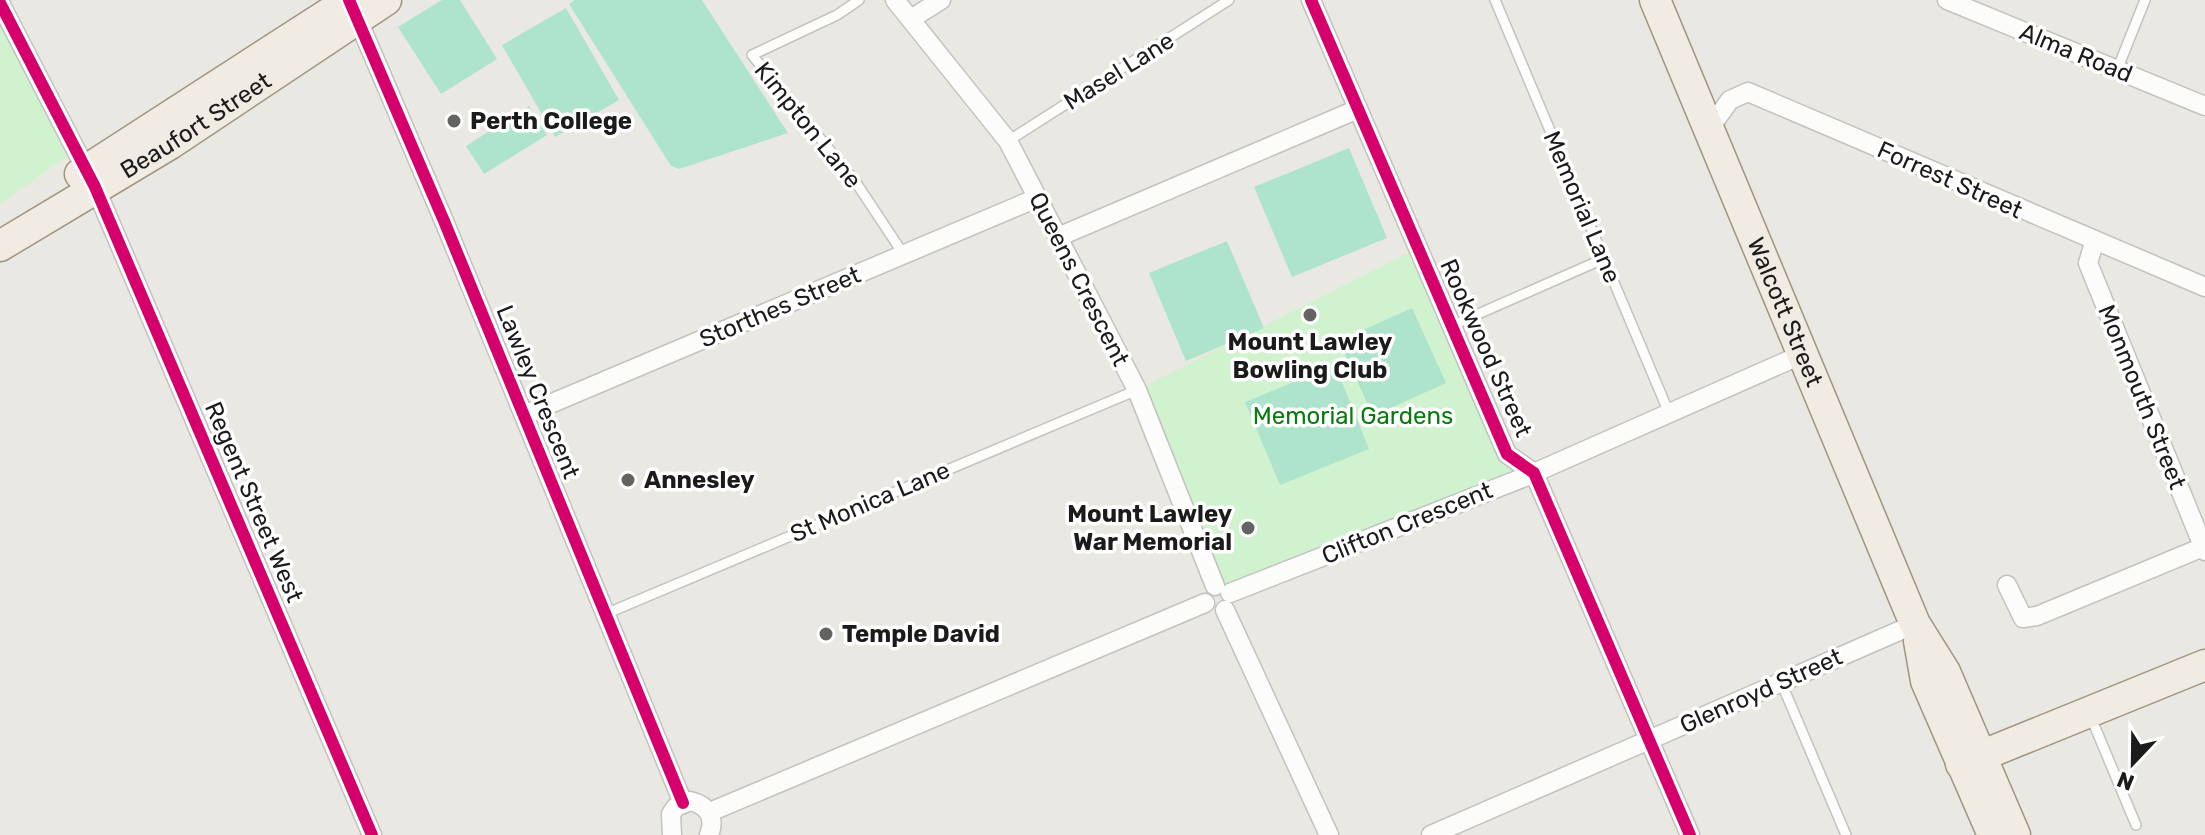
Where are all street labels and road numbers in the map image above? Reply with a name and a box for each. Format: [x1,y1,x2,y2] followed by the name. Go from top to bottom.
[2015,18,2137,88] street label: Alma Road
[1059,26,1179,116] street label: Masel Lane
[749,56,867,194] street label: Kimpton Lane
[115,67,277,184] street label: Beaufort Street
[1537,127,1627,287] street label: Memorial Lane
[1873,136,2027,224] street label: Forrest Street
[1023,187,1135,371] street label: Queens Crescent
[1742,233,1828,391] street label: Walcott Street
[1434,255,1538,441] street label: Rookwood Street
[695,260,865,354] street label: Storthes Street
[491,301,585,483] street label: Lawley Crescent
[2092,301,2192,493] street label: Monmouth Street
[199,398,309,606] street label: Regent Street West
[786,456,954,548] street label: St Monica Lane
[1318,476,1496,570] street label: Clifton Crescent
[1675,643,1847,739] street label: Glenroyd Street

